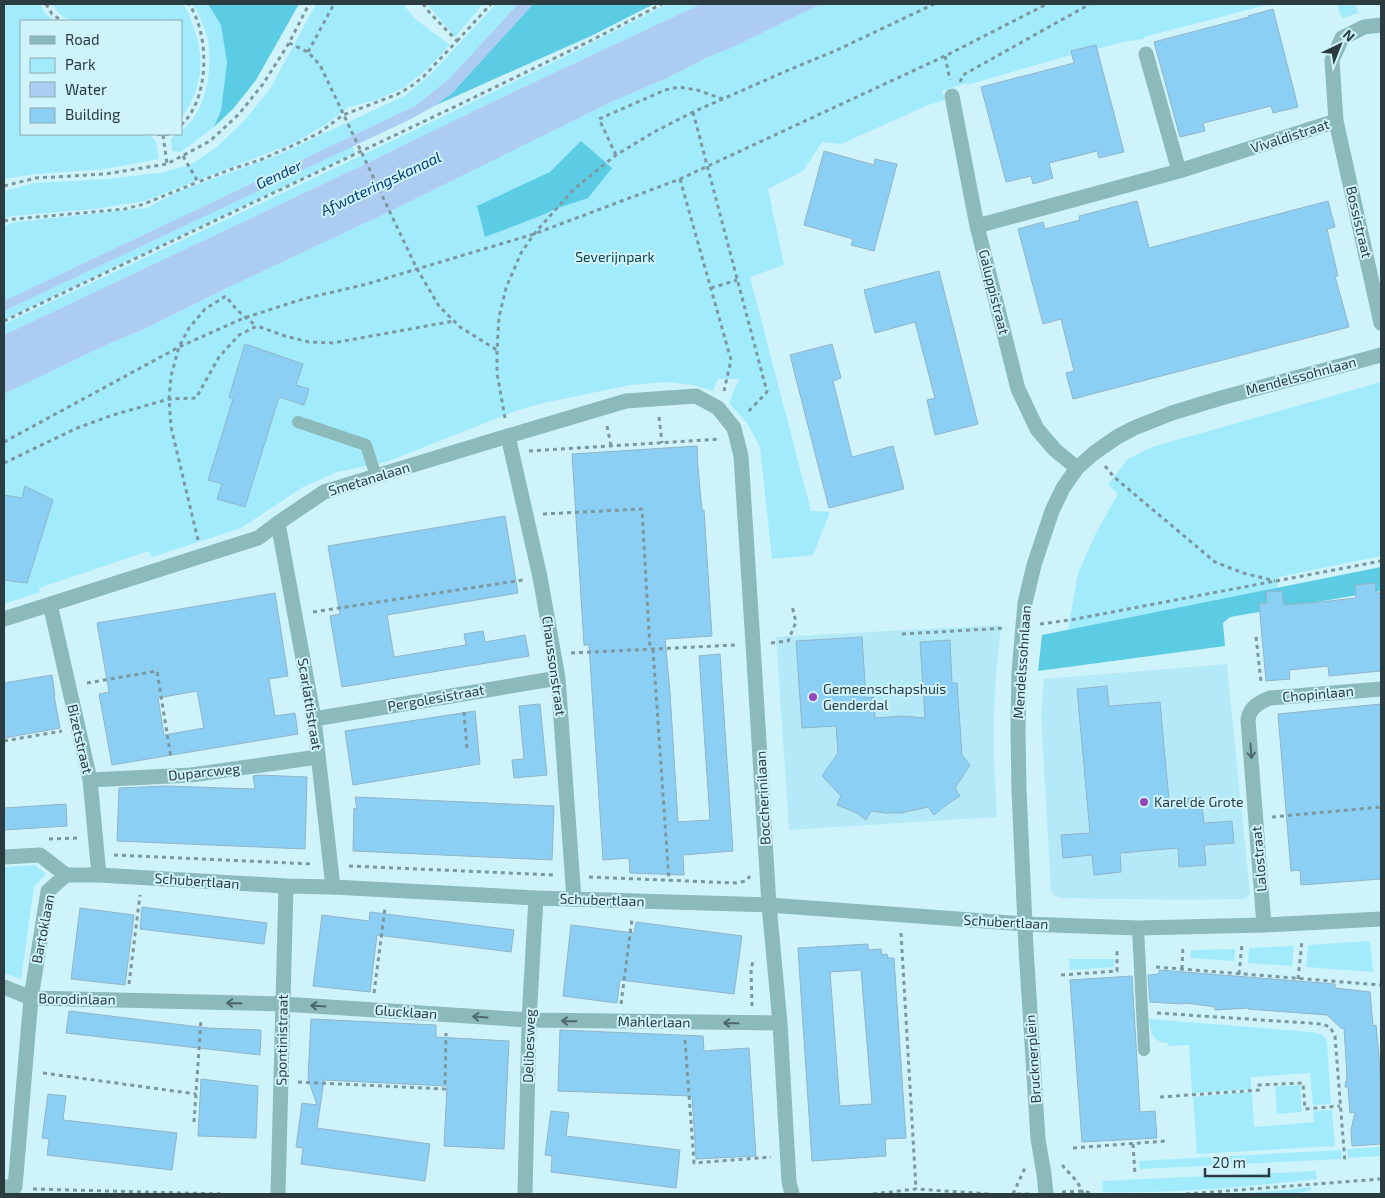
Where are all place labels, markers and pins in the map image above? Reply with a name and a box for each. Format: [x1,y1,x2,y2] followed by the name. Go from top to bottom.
[823,680,946,713] place label: Gemeenschapshuis Genderdal
[807,691,819,703] marker: Gemeenschapshuis Genderdal
[1154,793,1244,810] place label: Karel de Grote
[1138,796,1150,808] marker: Karel de Grote

